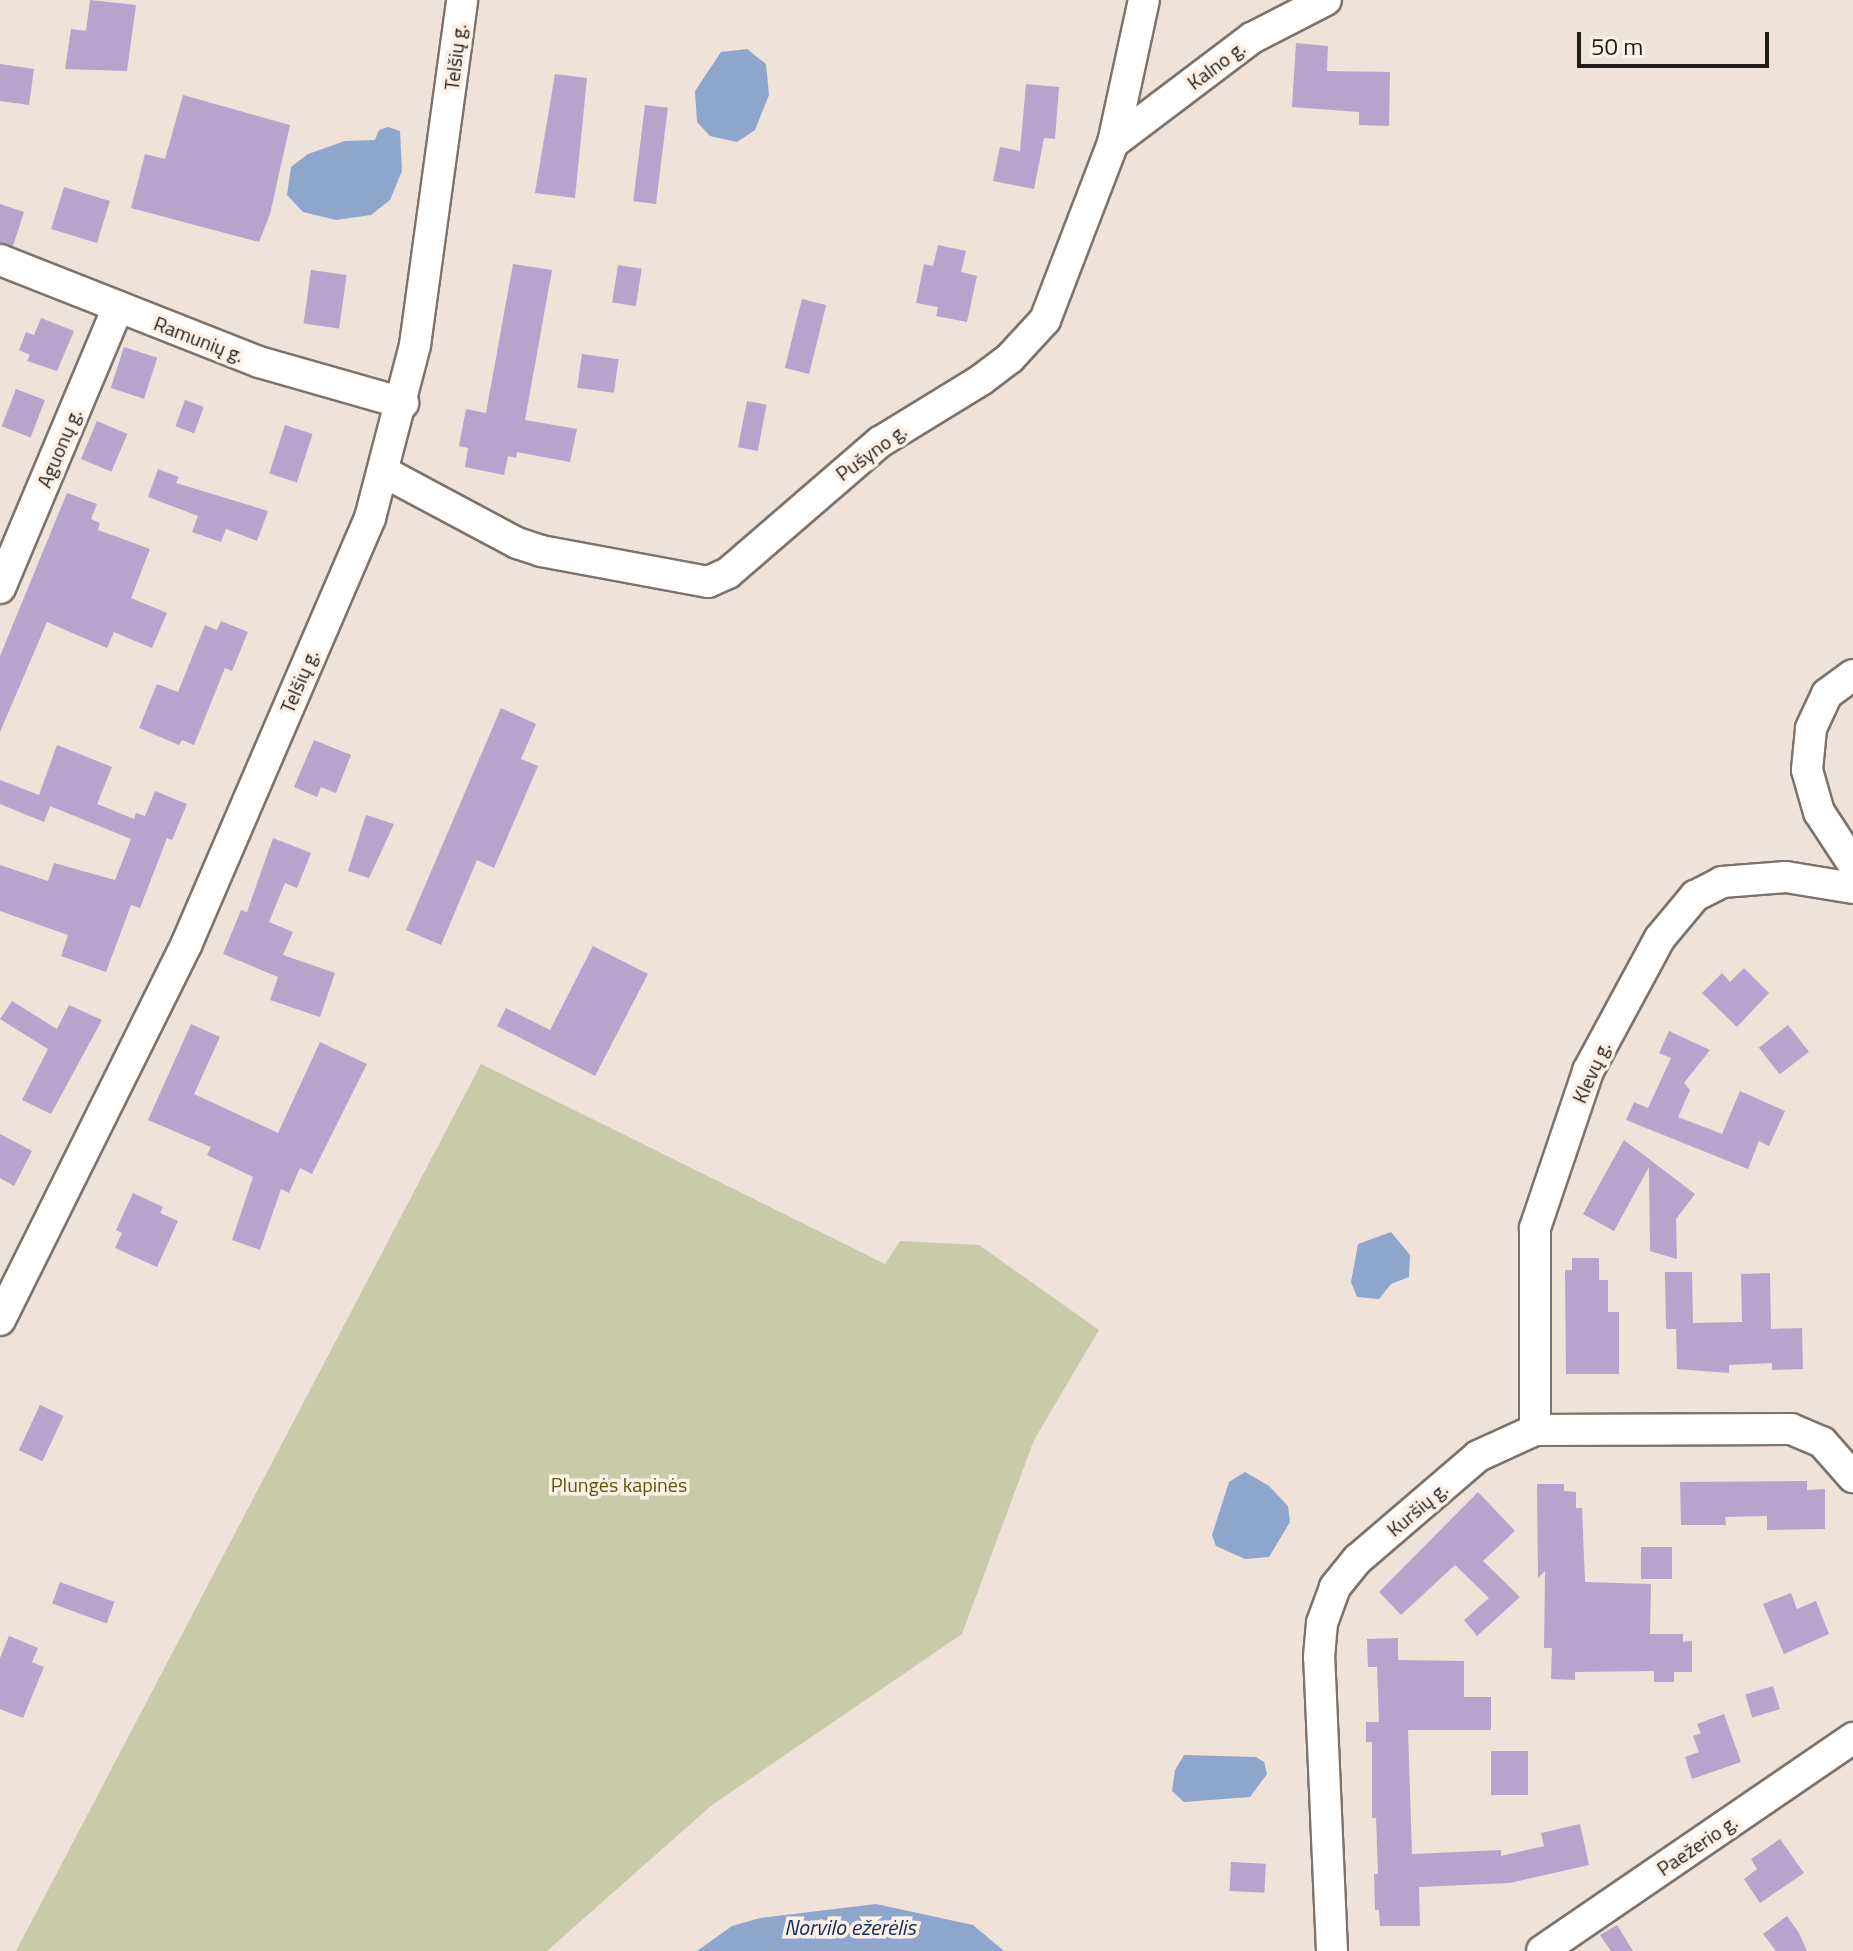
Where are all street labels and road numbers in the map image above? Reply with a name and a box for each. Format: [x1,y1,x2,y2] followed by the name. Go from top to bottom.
[439,22,471,92] street label: Telšių g.
[1182,35,1250,95] street label: Kalno g.
[151,311,247,367] street label: Ramunių g.
[32,405,86,491] street label: Aguonų g.
[831,418,911,486] street label: Pušyno g.
[275,646,323,716] street label: Telšių g.
[1567,1037,1615,1107] street label: Klevų g.
[1382,1477,1452,1541] street label: Kuršių g.
[1652,1809,1742,1881] street label: Paežerio g.

